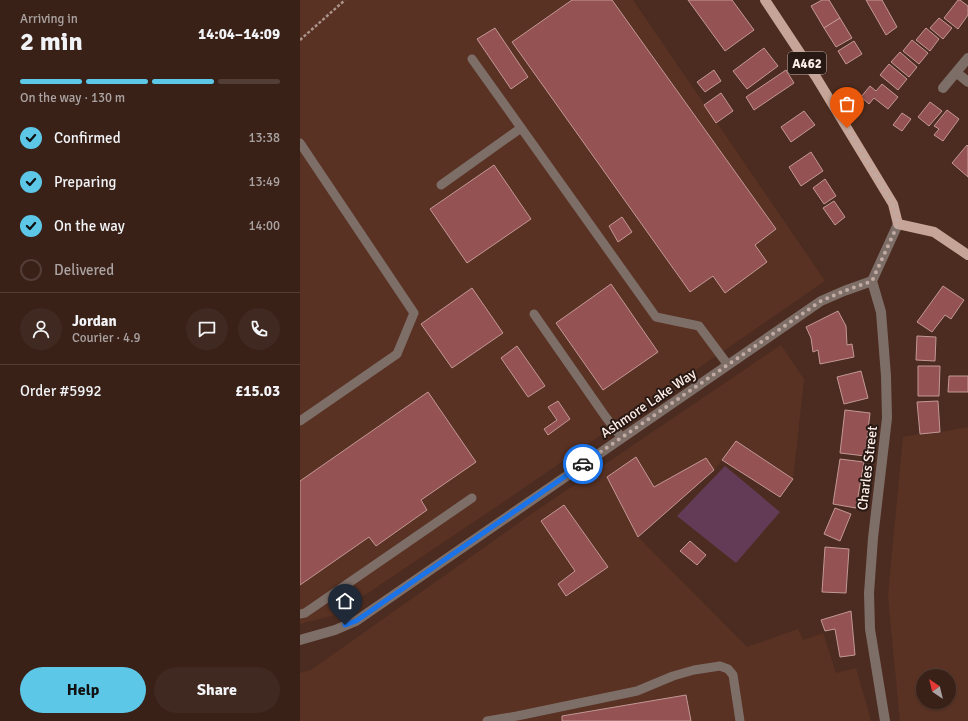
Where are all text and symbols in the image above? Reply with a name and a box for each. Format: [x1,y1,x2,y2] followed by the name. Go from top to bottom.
[20,11,78,27] text: Arriving in
[198,25,280,43] text: 14:04–14:09
[20,26,83,58] text: 2 min
[788,52,826,74] road number: A462
[830,87,864,128] pin
[20,90,125,106] text: On the way · 130 m
[836,93,858,115] icon: bag
[20,127,42,149] icon: check
[54,129,121,147] text: Confirmed
[248,130,280,146] text: 13:38
[20,171,42,193] icon: check
[54,173,117,191] text: Preparing
[248,174,280,190] text: 13:49
[20,215,42,237] icon: check
[54,217,125,235] text: On the way
[248,218,280,234] text: 14:00
[54,261,114,279] text: Delivered
[20,308,62,350] button: person
[186,308,228,350] button: chat
[238,308,280,350] button: phone
[72,312,117,330] text: Jordan
[72,330,141,346] text: Courier · 4.9
[597,365,700,442] street label: Ashmore Lake Way
[20,382,102,400] text: Order #5992
[235,382,280,400] text: £15.03
[854,425,881,511] street label: Charles Street
[563,444,603,484] courier
[572,453,594,475] icon: car
[328,584,362,625] pin
[334,590,356,612] icon: home
[20,667,146,713] button: Help
[154,667,280,713] button: Share
[916,669,956,709] north arrow
[916,669,956,709] map controls

